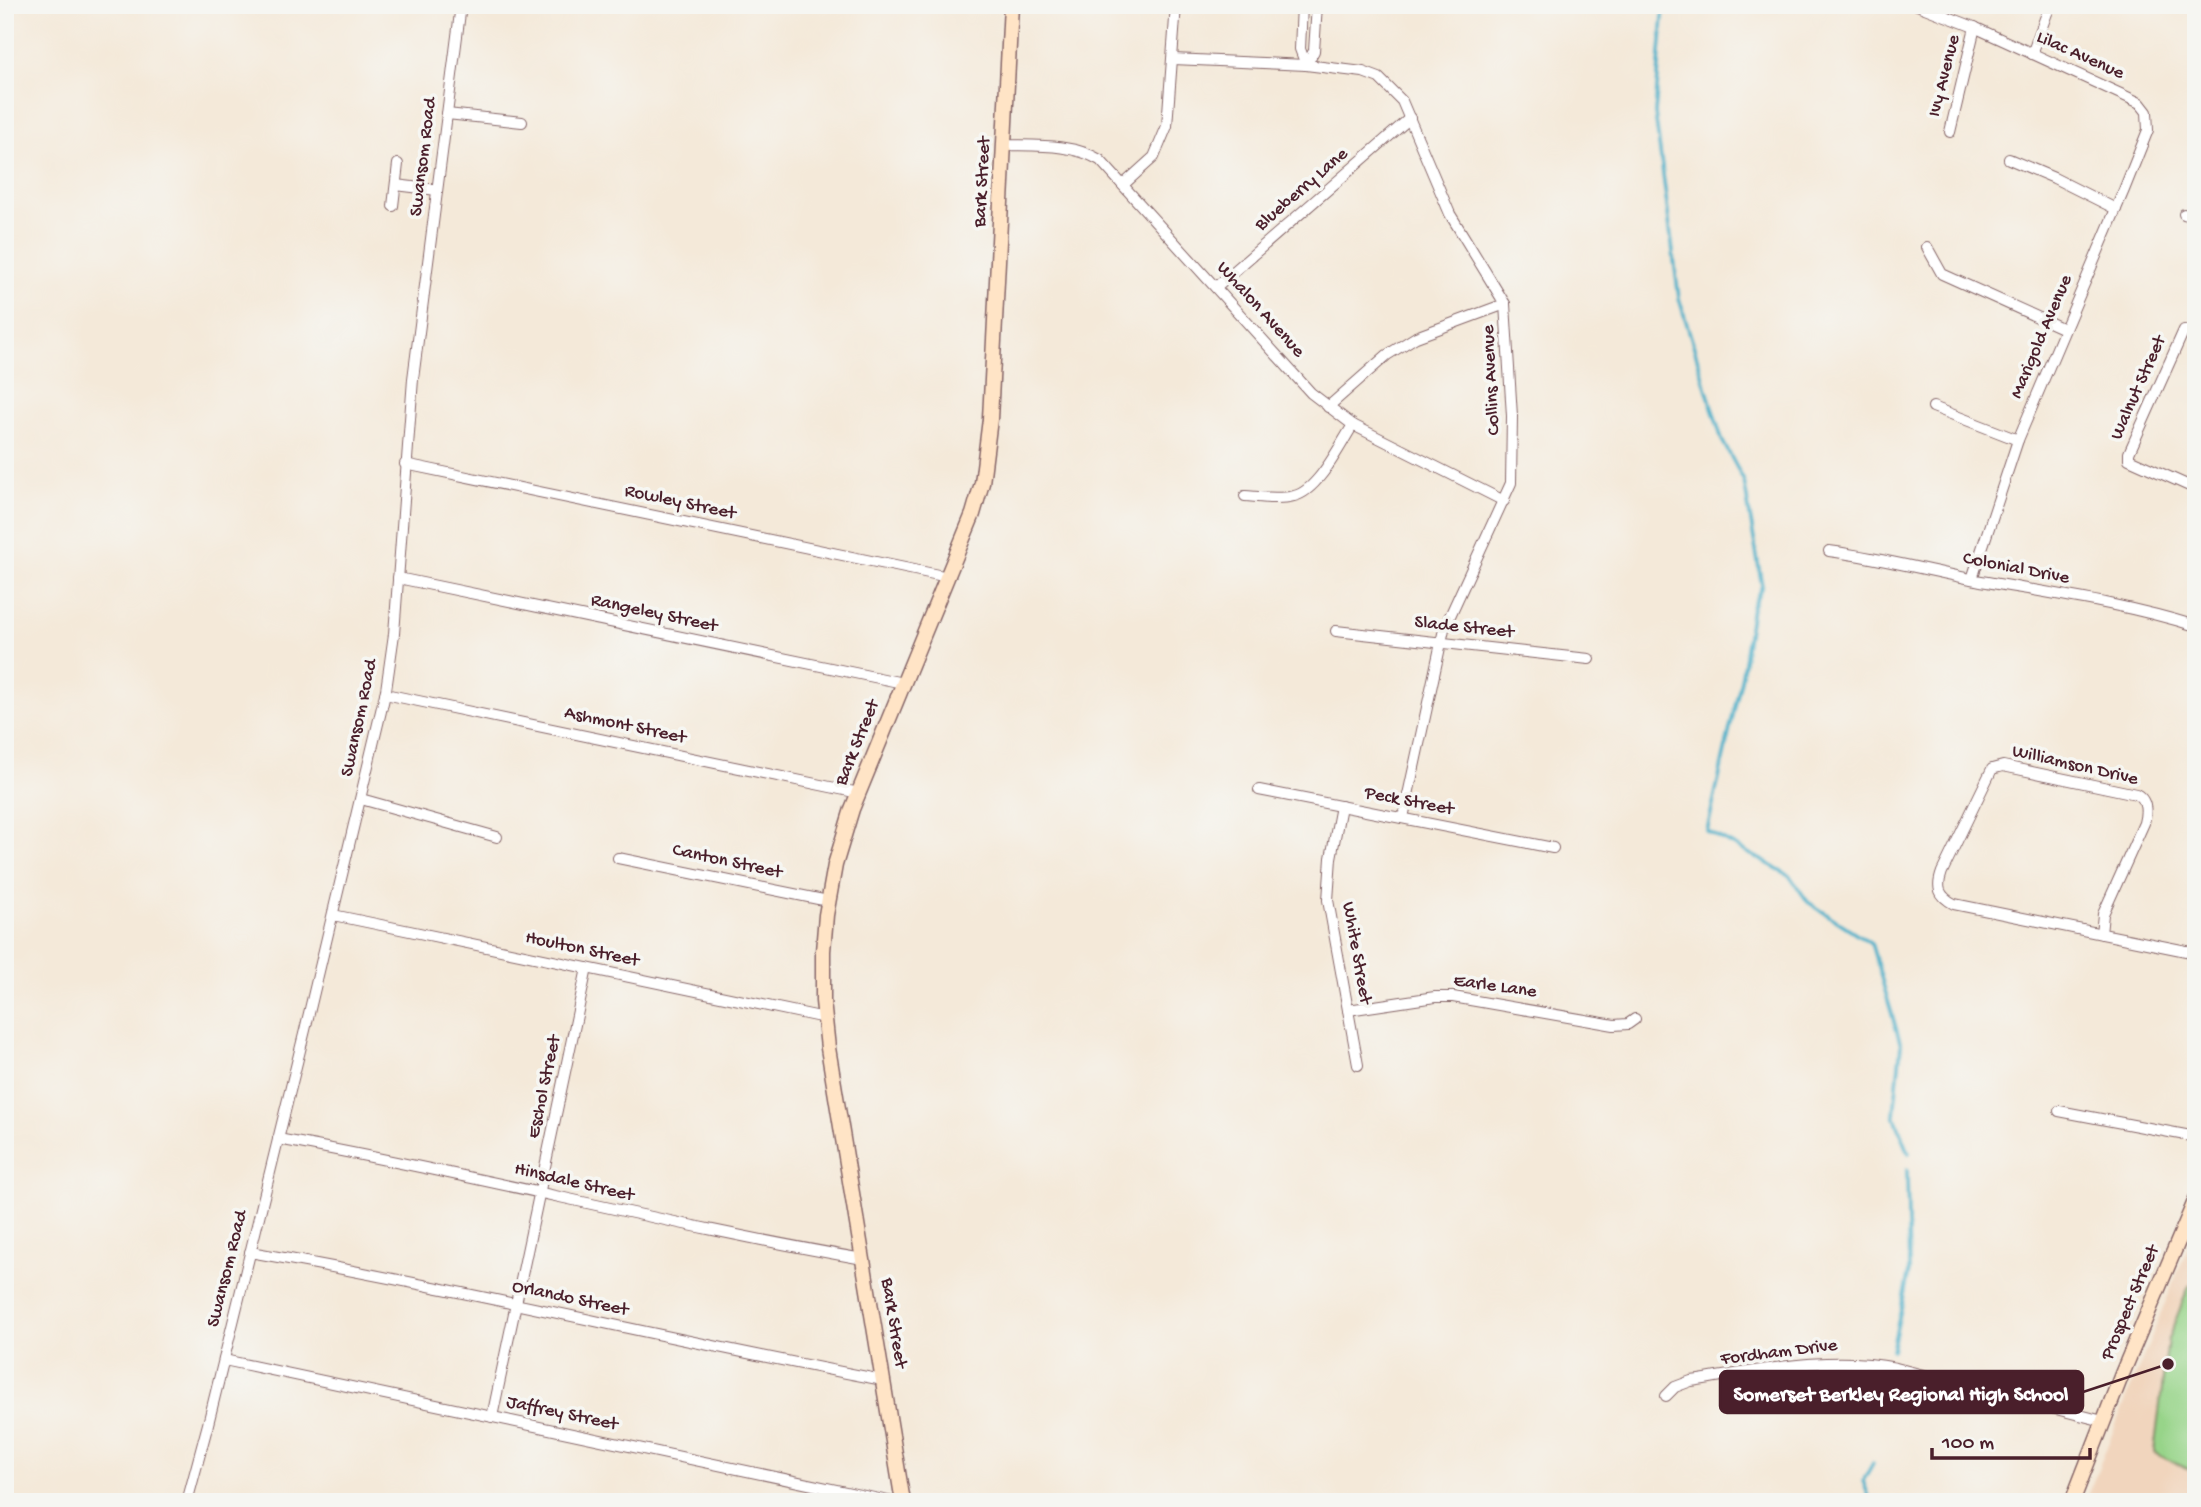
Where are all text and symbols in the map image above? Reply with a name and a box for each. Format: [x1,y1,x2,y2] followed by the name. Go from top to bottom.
[2032,26,2128,86] street label: Lilac Avenue
[1924,32,1966,120] street label: Ivy Avenue
[405,94,443,218] street label: Swansom Road
[969,134,997,229] street label: Bark Street
[1250,143,1353,237] street label: Blueberry Lane
[1211,257,1309,363] street label: Whalon Avenue
[2006,271,2078,402] street label: Marigold Avenue
[1478,324,1506,436] street label: Collins Avenue
[2106,330,2173,444] street label: Walnut Street
[622,480,740,526] street label: Rowley Street
[1961,547,2071,591] street label: Colonial Drive
[589,589,722,639] street label: Rangeley Street
[1413,611,1517,645] street label: Slade Street
[336,655,384,779] street label: Swansom Road
[830,695,886,790] street label: Bark Street
[562,702,690,751] street label: Ashmont Street
[2010,740,2140,792] street label: Williamson Drive
[1361,782,1458,822] street label: Peck Street
[670,839,786,885] street label: Canton Street
[1336,900,1377,1008] street label: White Street
[523,927,643,974] street label: Houlton Street
[1452,970,1538,1004] street label: Earle Lane
[523,1031,568,1141] street label: Eschol Street
[512,1158,638,1208] street label: Hinsdale Street
[202,1206,254,1330] street label: Swansom Road
[2096,1240,2166,1365] street label: Prospect Street
[510,1275,632,1323] street label: Orlando Street
[874,1275,912,1372] street label: Bark Street
[1718,1334,1839,1372] street label: Fordham Drive
[1720,1371,2083,1413] callout: Somerset Berkley Regional High School
[1734,1384,2069,1409] text: Somerset Berkley Regional High School
[504,1391,622,1437] street label: Jaffrey Street
[1932,1416,2089,1460] scale bar
[1941,1432,1994,1457] text: 100 m

